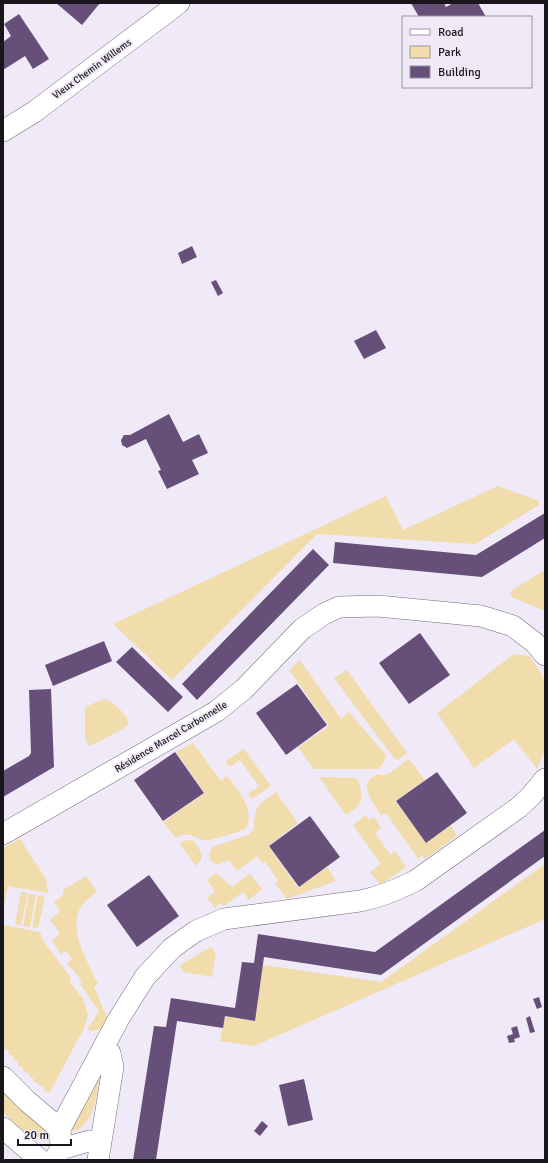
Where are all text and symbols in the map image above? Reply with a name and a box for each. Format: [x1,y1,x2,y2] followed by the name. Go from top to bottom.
[402,16,532,88] legend
[438,25,464,40] text: Road
[50,36,134,102] street label: Vieux Chemin Willems
[438,45,461,60] text: Park
[438,65,481,80] text: Building
[113,699,229,775] street label: Résidence Marcel Carbonnelle
[18,1121,71,1147] scale bar
[24,1128,49,1143] text: 20 m

